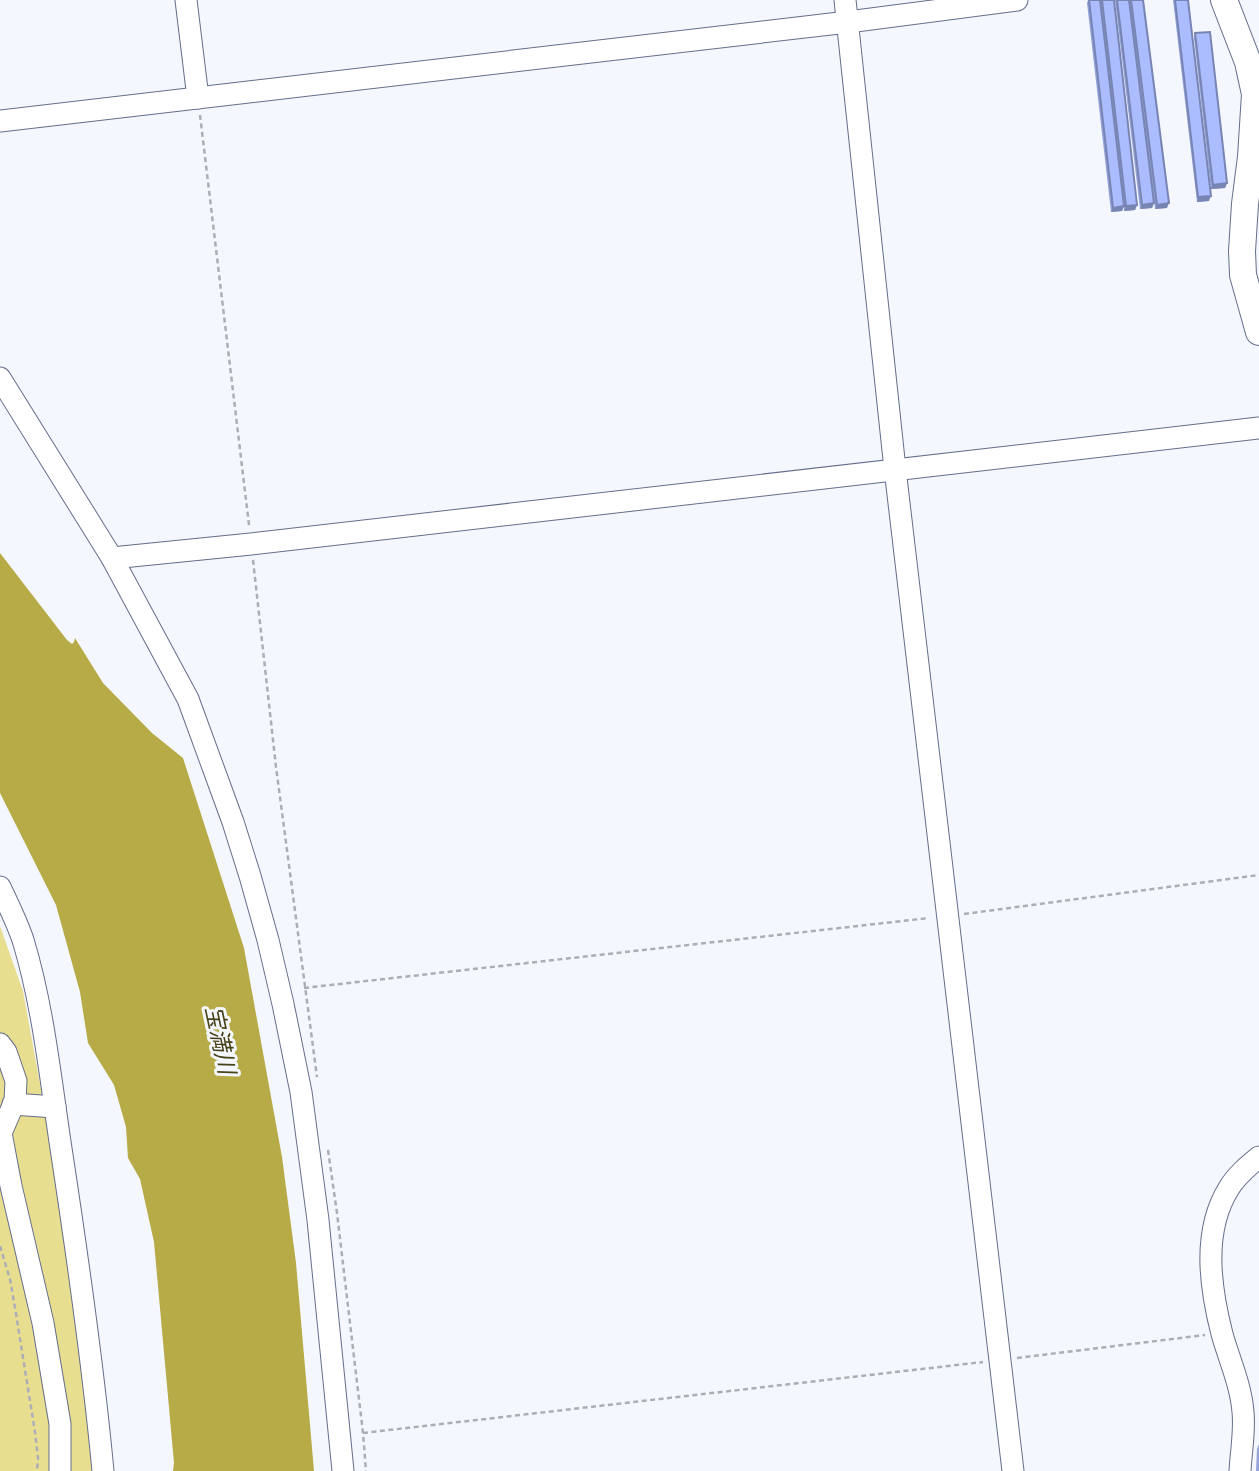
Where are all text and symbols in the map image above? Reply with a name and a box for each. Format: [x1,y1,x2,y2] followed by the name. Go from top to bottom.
[199,1003,242,1080] water label: 宝満川

